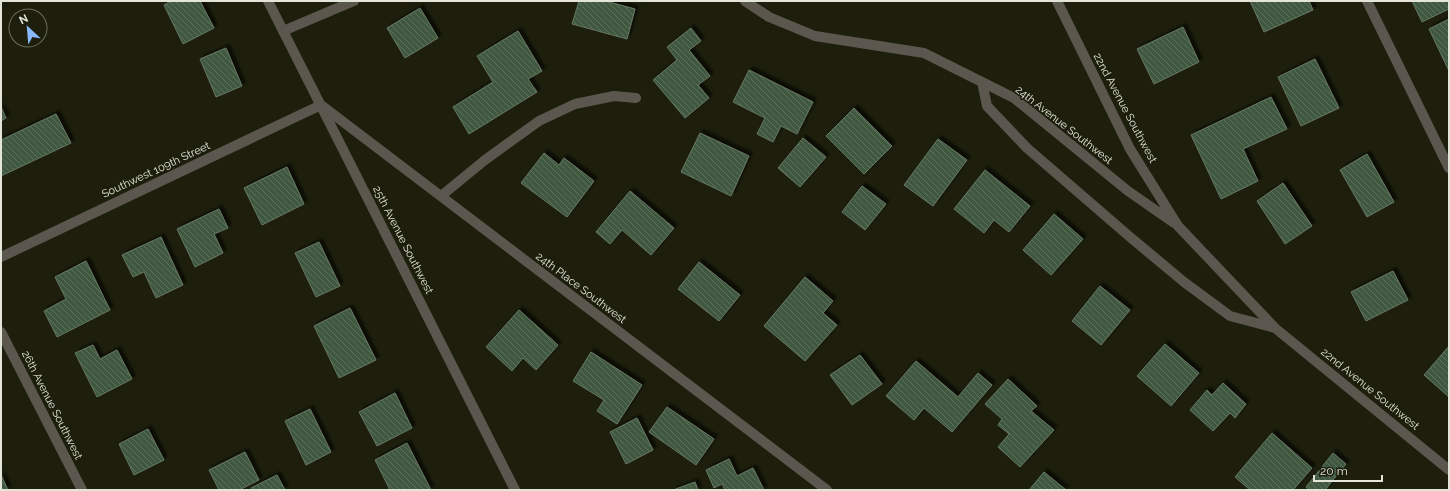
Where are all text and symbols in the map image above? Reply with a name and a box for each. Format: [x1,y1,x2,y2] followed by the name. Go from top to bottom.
[8,8,48,48] north arrow
[17,12,30,27] text: N
[1091,51,1160,165] street label: 22nd Avenue Southwest
[1013,83,1115,167] street label: 24th Avenue Southwest
[100,139,213,201] street label: Southwest 109th Street
[370,184,436,297] street label: 25th Avenue Southwest
[533,250,629,326] street label: 24th Place Southwest
[1318,345,1422,433] street label: 22nd Avenue Southwest
[19,348,85,462] street label: 26th Avenue Southwest
[1314,457,1382,483] scale bar
[1320,464,1348,478] text: 20 m

